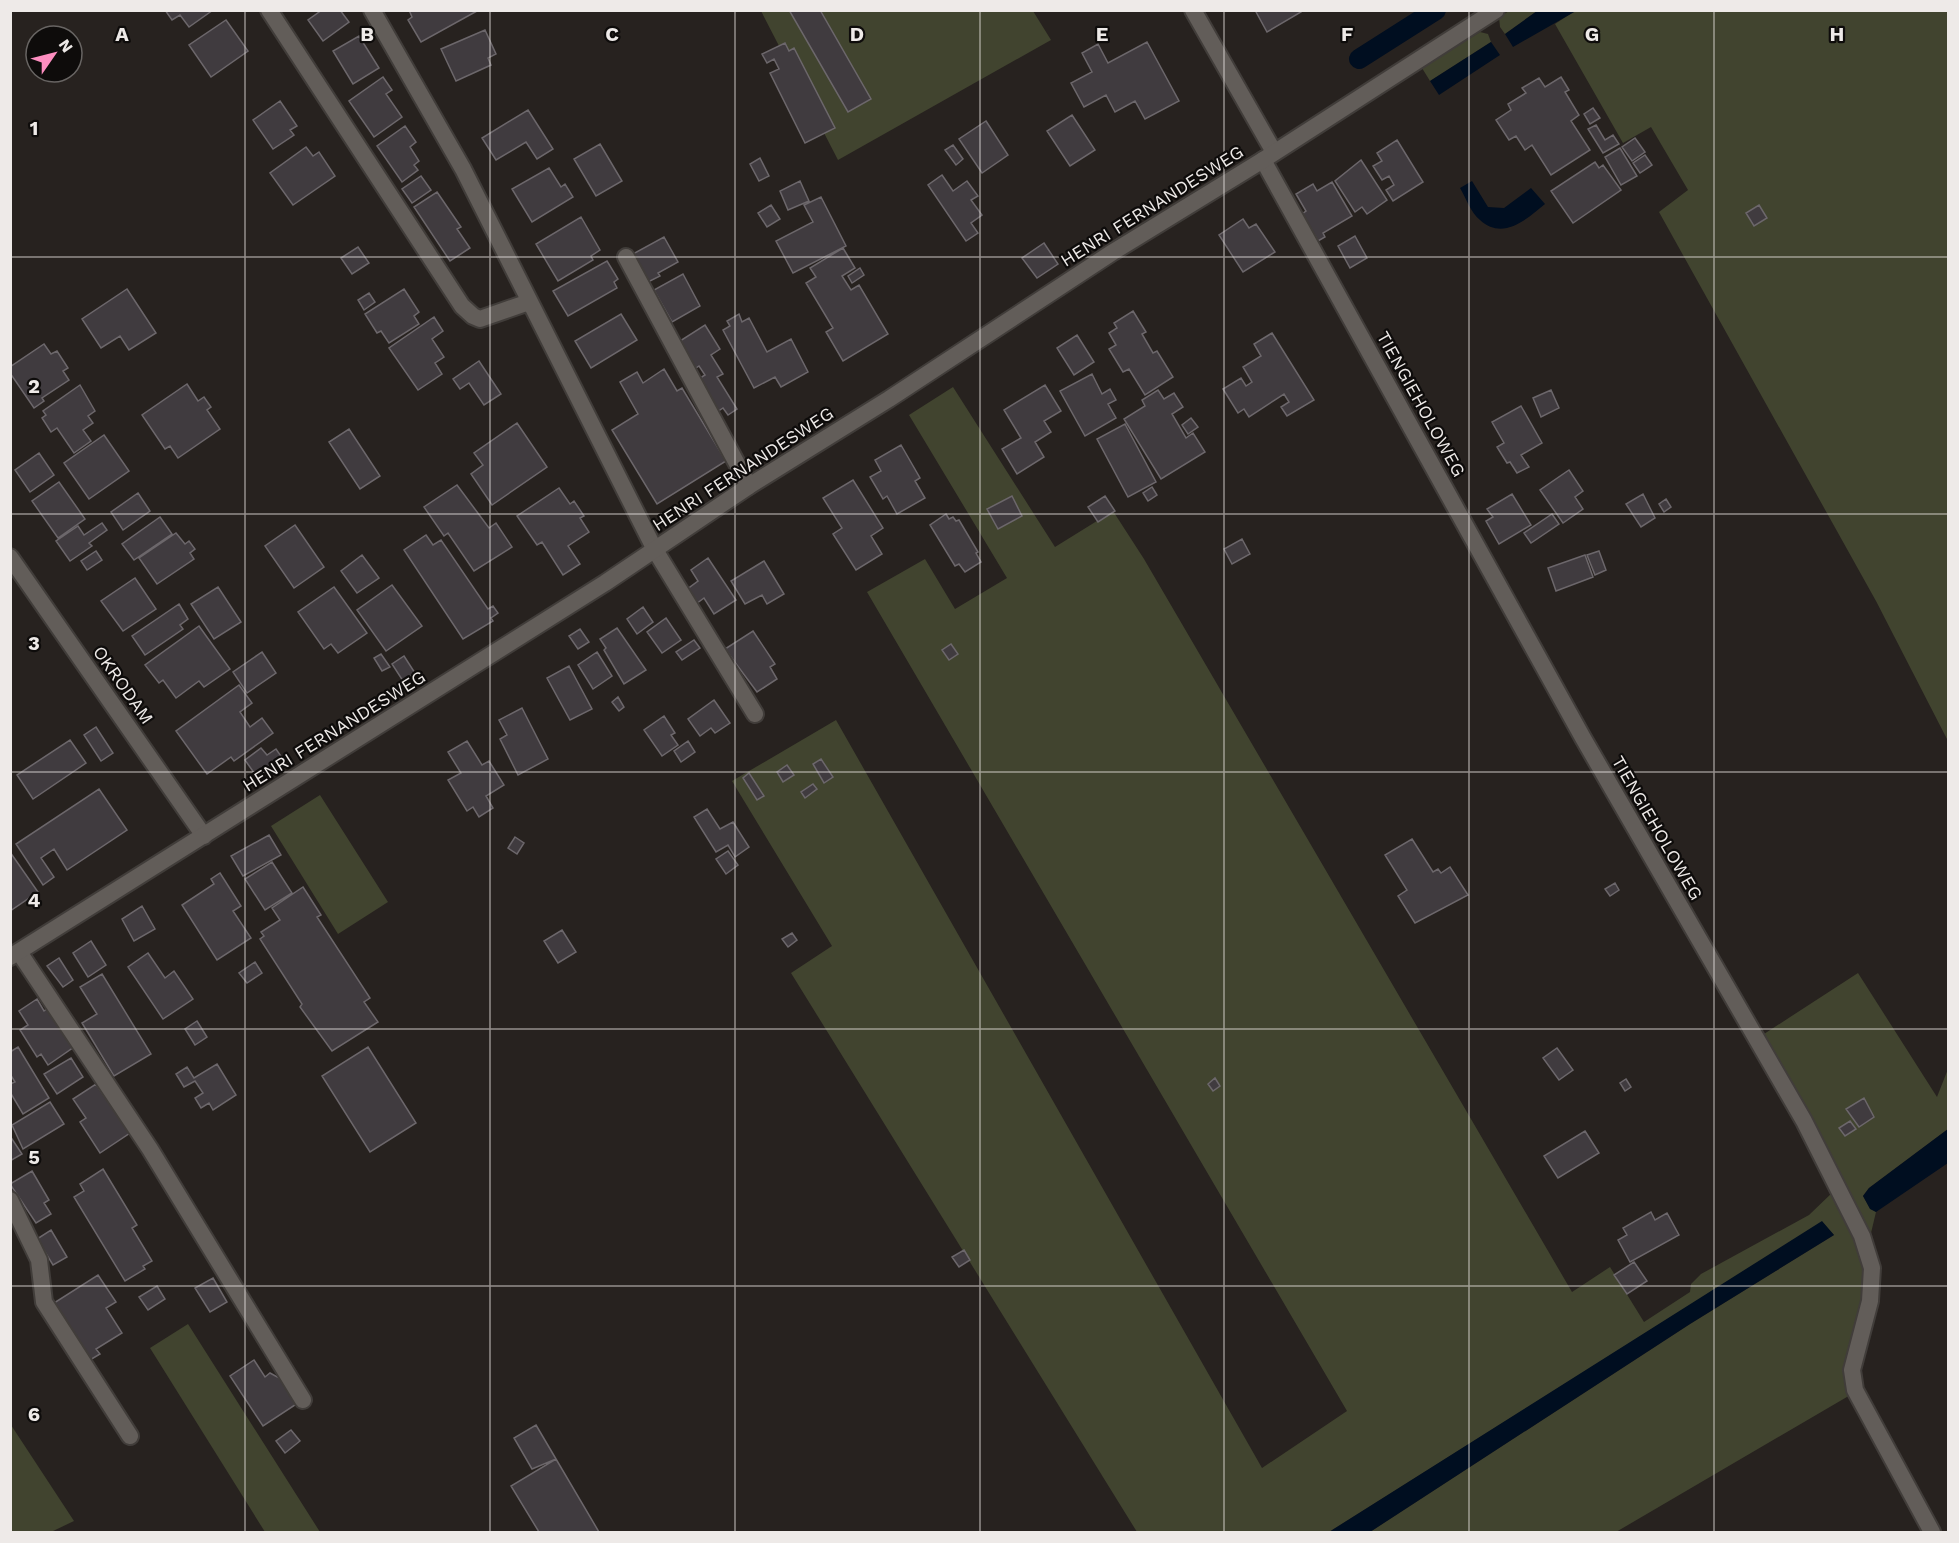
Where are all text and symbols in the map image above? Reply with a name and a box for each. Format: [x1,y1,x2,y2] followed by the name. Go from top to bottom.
[115,22,129,46] text: A
[360,22,374,46] text: B
[605,22,619,46] text: C
[850,22,864,46] text: D
[1096,22,1108,46] text: E
[1341,22,1353,46] text: F
[1585,22,1599,46] text: G
[1830,22,1844,46] text: H
[24,24,84,84] north arrow
[55,35,77,56] text: N
[30,116,38,140] text: 1
[1056,141,1247,271] street label: HENRI FERNANDESWEG
[1373,328,1470,480] street label: TIENGIEHOLOWEG
[28,374,40,398] text: 2
[648,402,837,535] street label: HENRI FERNANDESWEG
[28,631,40,655] text: 3
[89,642,158,728] street label: OKRODAM
[238,666,429,796] street label: HENRI FERNANDESWEG
[1608,752,1707,903] street label: TIENGIEHOLOWEG
[28,888,41,912] text: 4
[28,1145,40,1169] text: 5
[28,1402,40,1426] text: 6

